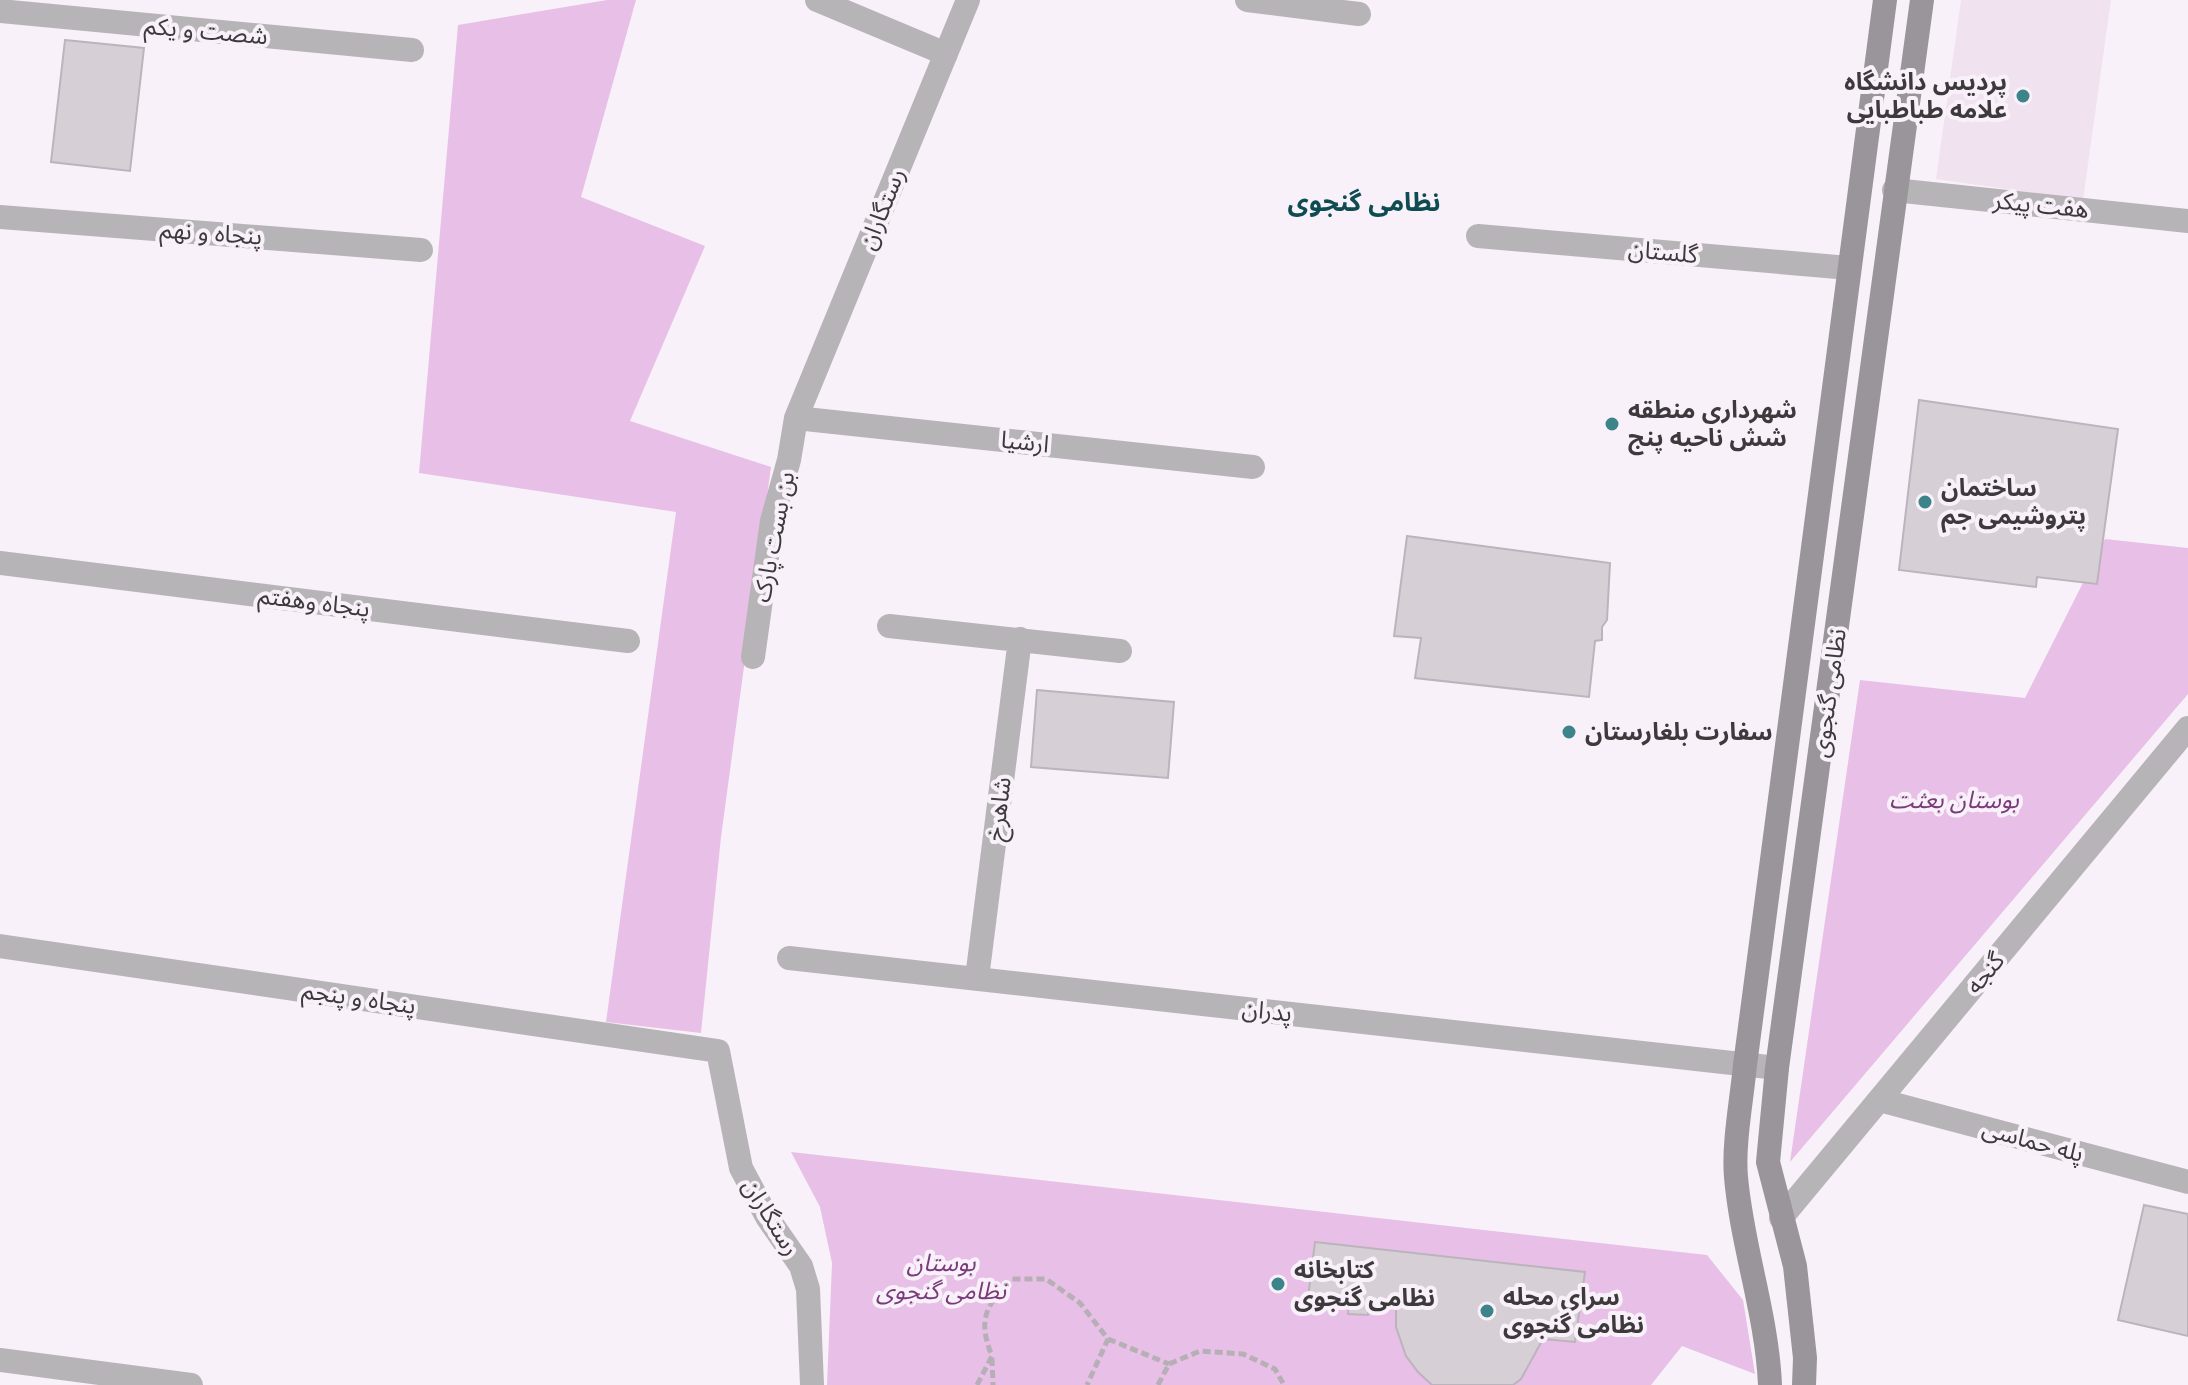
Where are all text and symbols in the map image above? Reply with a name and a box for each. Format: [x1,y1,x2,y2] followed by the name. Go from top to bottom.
[142,1,270,62] street label: شصت و یکم
[1844,57,2007,136] place label: پردیس دانشگاه علامه طباطبایی
[2014,87,2032,105] marker: پردیس دانشگاه علامه طباطبایی
[843,160,922,258] street label: رستگاران
[1288,175,1440,230] district label: نظامی گنجوی
[1990,175,2091,236] street label: هفت پیکر
[158,204,264,263] street label: پنجاه و نهم
[1626,224,1701,281] street label: گلستان
[1628,385,1797,464] place label: شهرداری منطقه شش ناحیه پنج
[998,415,1052,470] street label: ارشیا
[1603,415,1621,433] marker: شهرداری منطقه شش ناحیه پنج
[1941,463,2086,542] place label: ساختمان پتروشیمی جم
[737,467,812,607] street label: بن بست پارک
[1916,493,1934,511] marker: ساختمان پتروشیمی جم
[255,570,373,635] street label: پنجاه وهفتم
[1795,625,1864,761] street label: نظامی گنجوی
[1585,707,1773,758] place label: سفارت بلغارستان
[1560,723,1578,741] marker: سفارت بلغارستان
[970,774,1029,844] street label: شاهرخ
[1889,775,2019,826] park label: بوستان بعثت
[1951,939,2020,1007] street label: گنجه
[299,965,419,1032] street label: پنجاه و پنجم
[1239,984,1295,1039] street label: پدران
[1976,1103,2090,1180] street label: پله حماسی
[726,1168,815,1267] street label: رستگاران
[876,1238,1008,1317] park label: بوستان نظامی گنجوی
[1294,1245,1435,1324] place label: كتابخانه نظامی گنجوی
[1503,1272,1644,1351] place label: سرای محله نظامی گنجوی
[1269,1275,1287,1293] marker: كتابخانه نظامی گنجوی
[1478,1302,1496,1320] marker: سرای محله نظامی گنجوی

